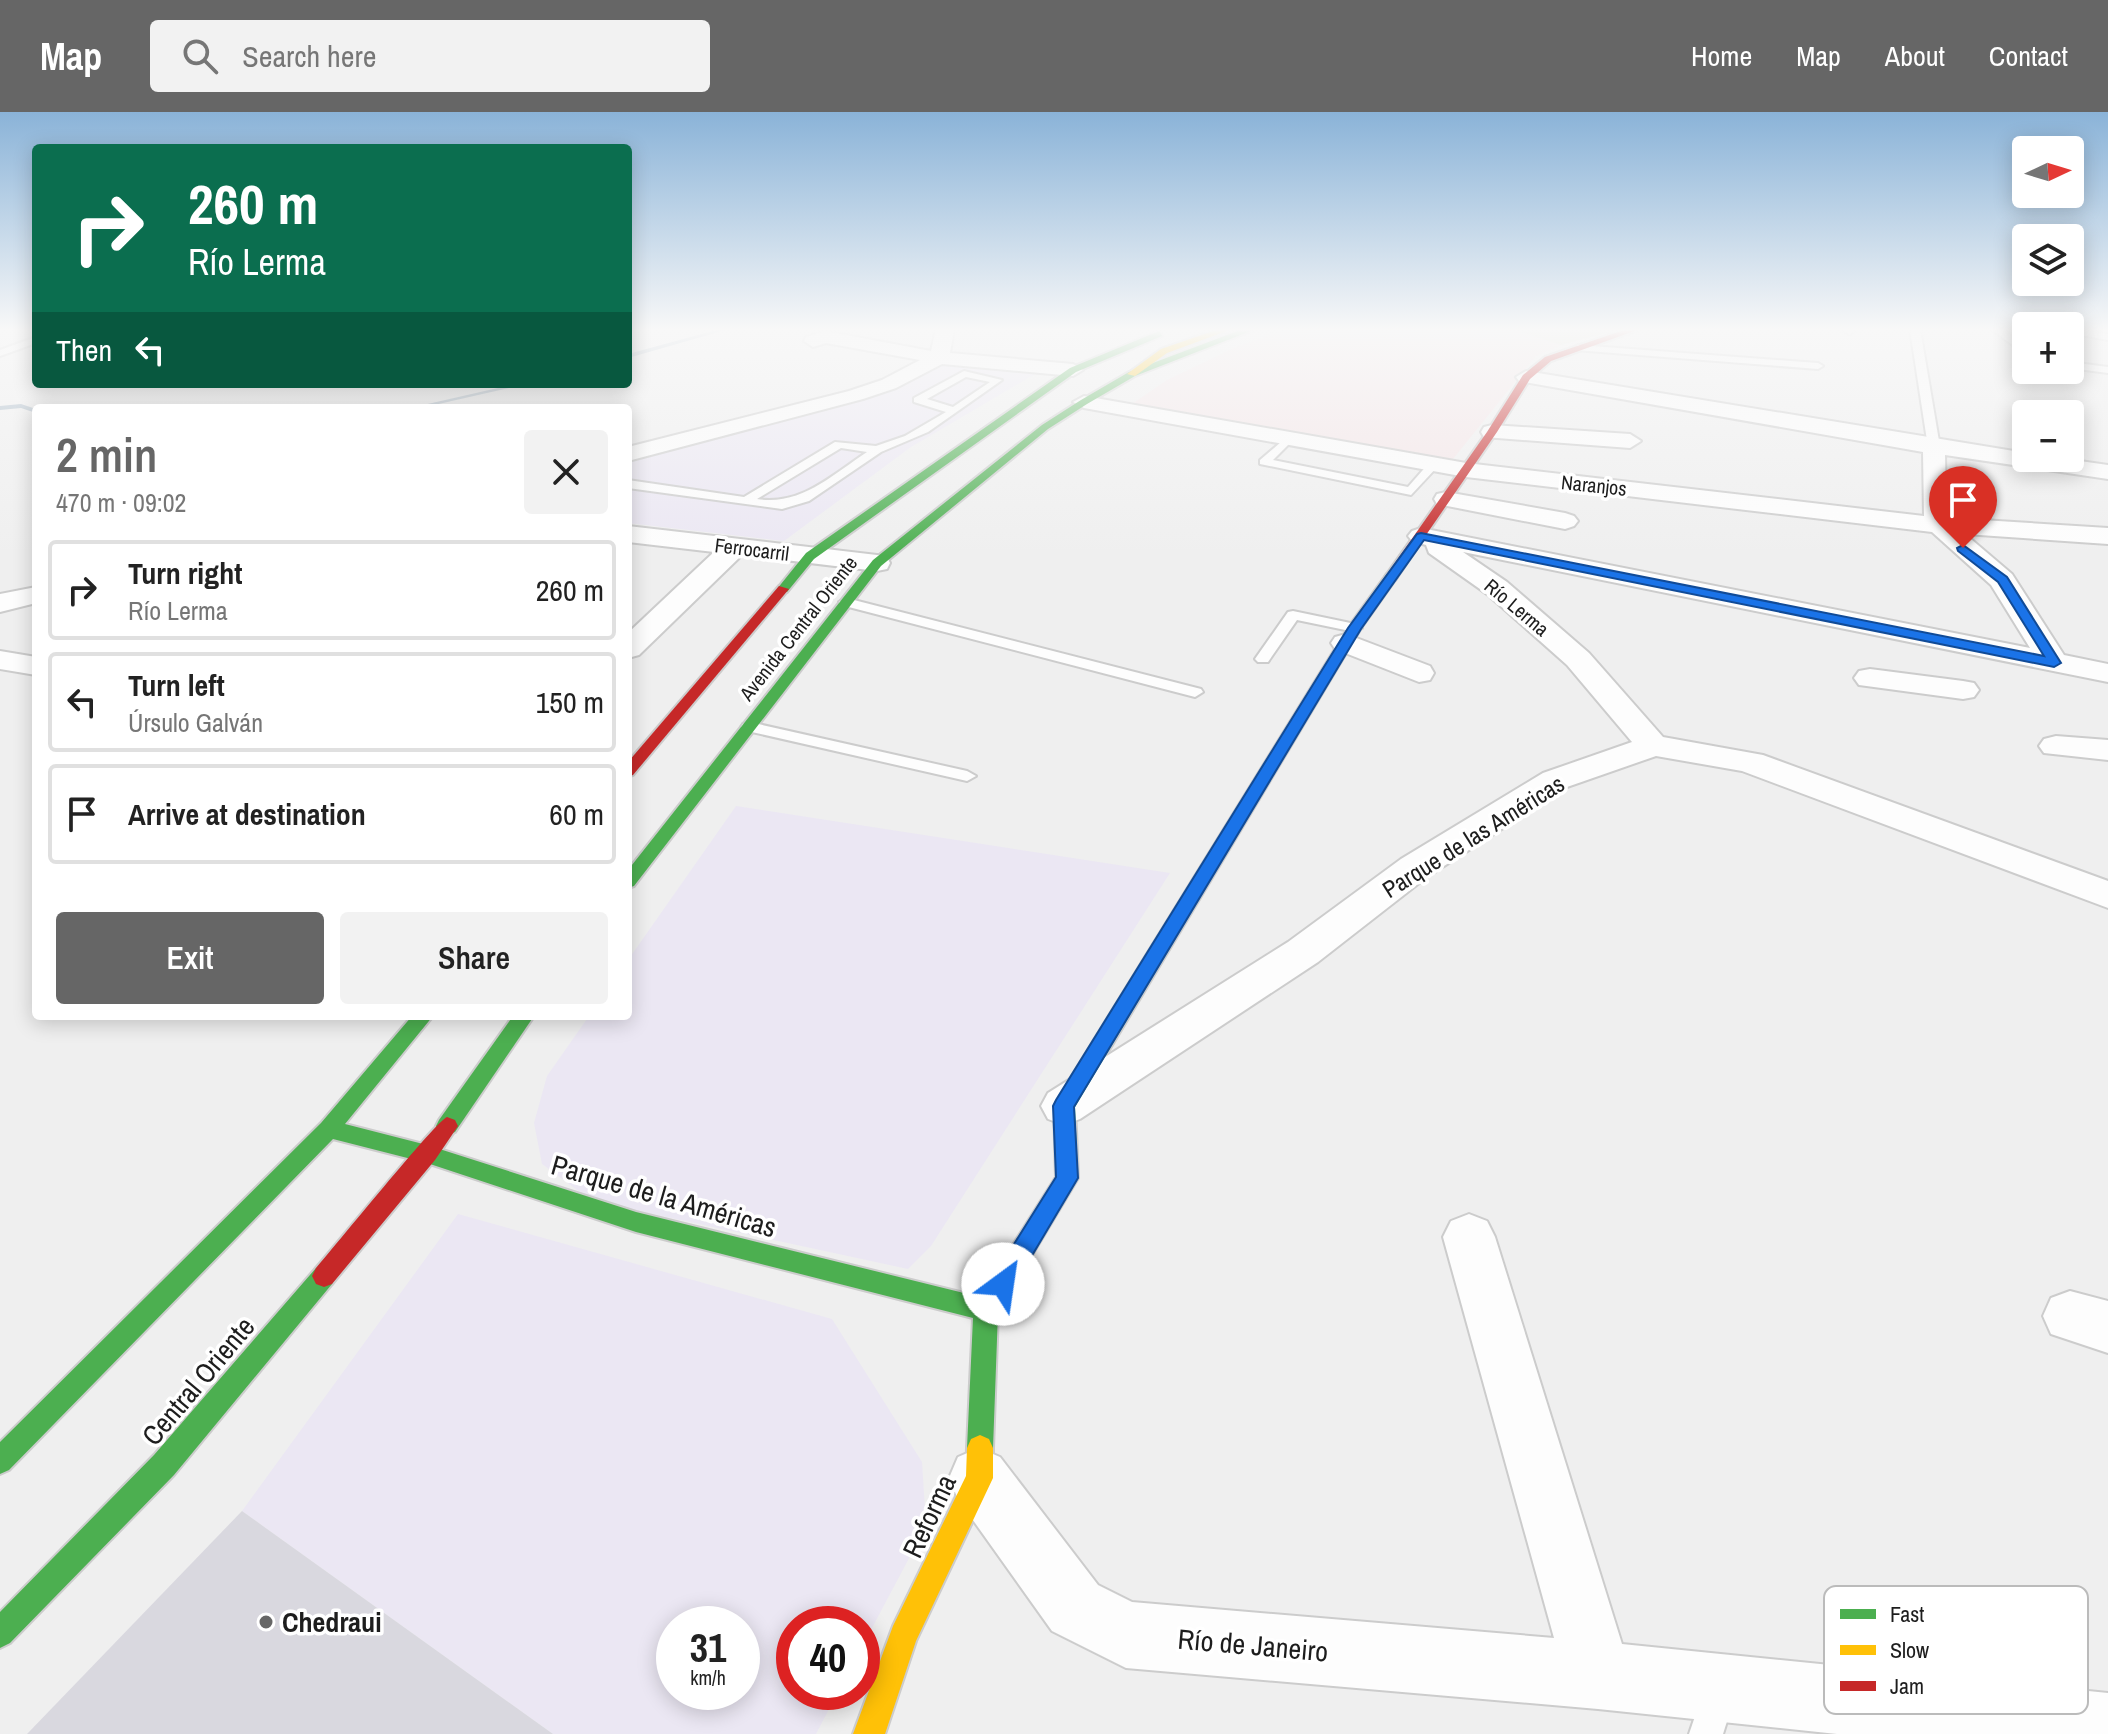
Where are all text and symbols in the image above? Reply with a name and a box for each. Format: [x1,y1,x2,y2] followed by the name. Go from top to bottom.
[150,20,710,92] search box
[40,31,102,82] text: Map
[178,34,222,78] icon: search
[242,36,376,76] text: Search here
[1691,37,1752,75] text: Home
[1796,37,1841,75] text: Map
[1885,37,1945,75] text: About
[1989,37,2068,75] text: Contact
[2012,136,2084,208] north arrow
[2012,136,2084,472] map controls
[188,166,318,241] text: 260 m
[56,176,160,280] icon: right
[2012,224,2084,296] button: layers
[188,238,326,286] text: Río Lerma
[2012,312,2084,384] button: +
[128,328,172,372] icon: left
[56,330,112,370] text: Then
[2012,400,2084,472] button: −
[56,422,157,487] text: 2 min
[524,430,608,514] button: close
[1929,466,1997,548] pin
[1560,468,1628,502] street label: Naranjos
[1941,478,1985,522] icon: arrive
[56,485,186,520] text: 470 m · 09:02
[713,531,791,567] street label: Ferrocarril
[732,550,863,707] street label: Avenida Central Oriente
[128,553,242,593] text: Turn right
[60,568,104,612] icon: right
[536,570,604,610] text: 260 m
[1479,572,1555,642] street label: Río Lerma
[128,593,228,628] text: Río Lerma
[128,665,225,705] text: Turn left
[60,680,104,724] icon: left
[536,682,604,722] text: 150 m
[128,705,263,740] text: Úrsulo Galván
[1376,767,1570,905] street label: Parque de las Américas
[60,792,104,836] icon: arrive
[128,794,366,834] text: Arrive at destination
[549,794,604,834] text: 60 m
[56,912,324,1004] button: Exit
[340,912,608,1004] button: Share
[547,1146,781,1246] street label: Parque de la Américas
[961,1242,1045,1326] position arrow
[133,1309,263,1453] street label: Central Oriente
[893,1468,965,1564] street label: Reforma
[1824,1586,2088,1714] legend
[1890,1599,1924,1629] text: Fast
[282,1603,382,1641] place label: Chedraui
[776,1606,880,1710] speed limit sign: 40
[257,1613,275,1631] marker: Chedraui
[1176,1620,1330,1670] street label: Río de Janeiro
[690,1621,726,1674] text: 31
[1890,1635,1929,1665] text: Slow
[690,1664,726,1691] text: km/h
[1890,1671,1924,1701] text: Jam

